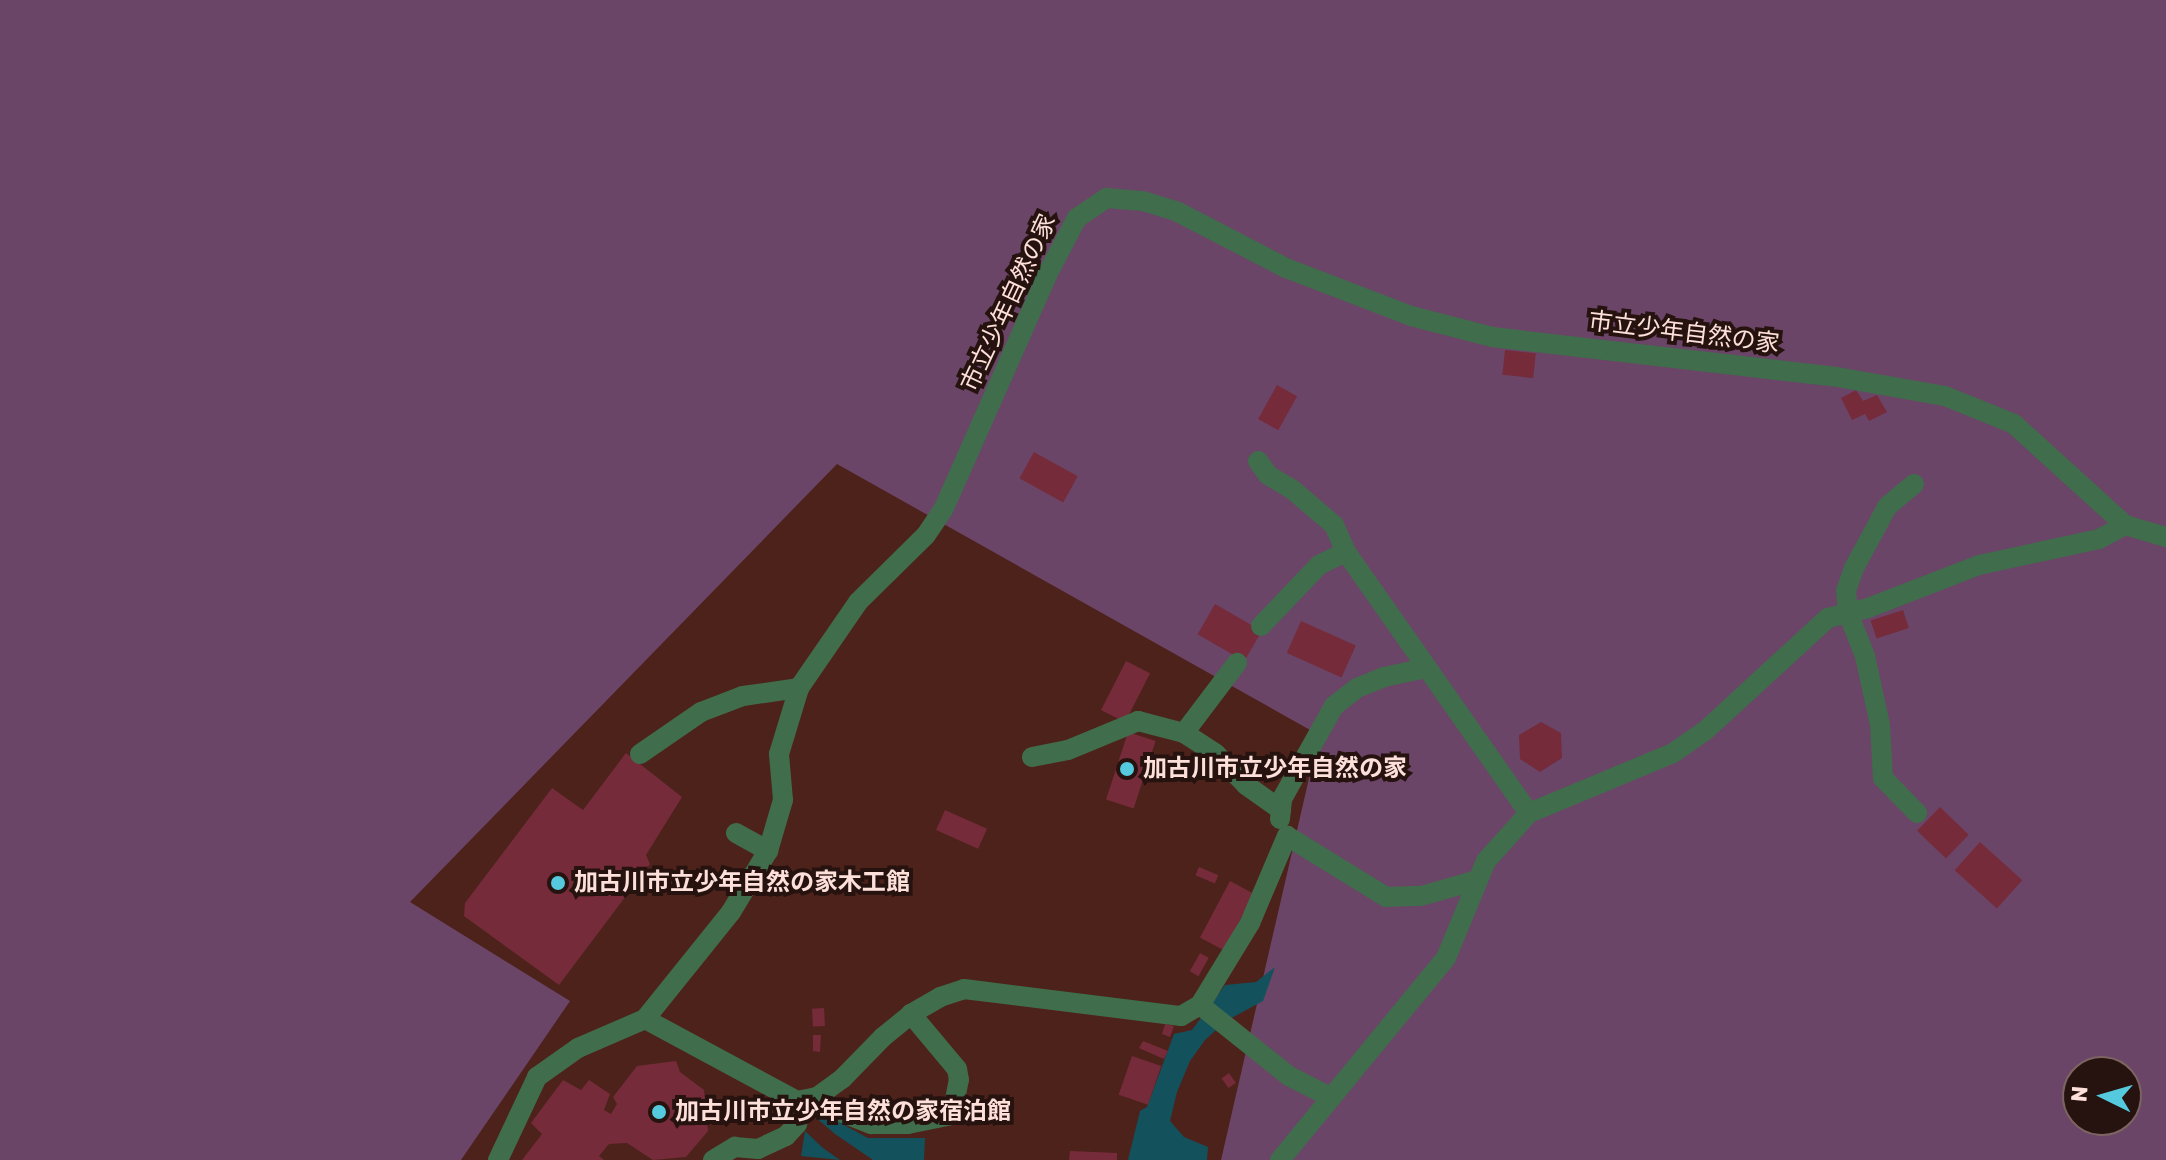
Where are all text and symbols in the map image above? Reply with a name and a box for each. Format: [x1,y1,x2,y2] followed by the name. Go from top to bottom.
[955,210,1063,396] street label: 市立少年自然の家
[1587,307,1781,359] street label: 市立少年自然の家
[1143,755,1407,783] place label: 加古川市立少年自然の家
[1118,760,1136,778] marker: 加古川市立少年自然の家
[574,869,910,897] place label: 加古川市立少年自然の家木工館
[549,874,567,892] marker: 加古川市立少年自然の家木工館
[2062,1056,2142,1136] north arrow
[2065,1085,2094,1103] text: N
[675,1098,1011,1126] place label: 加古川市立少年自然の家宿泊館
[650,1103,668,1121] marker: 加古川市立少年自然の家宿泊館

